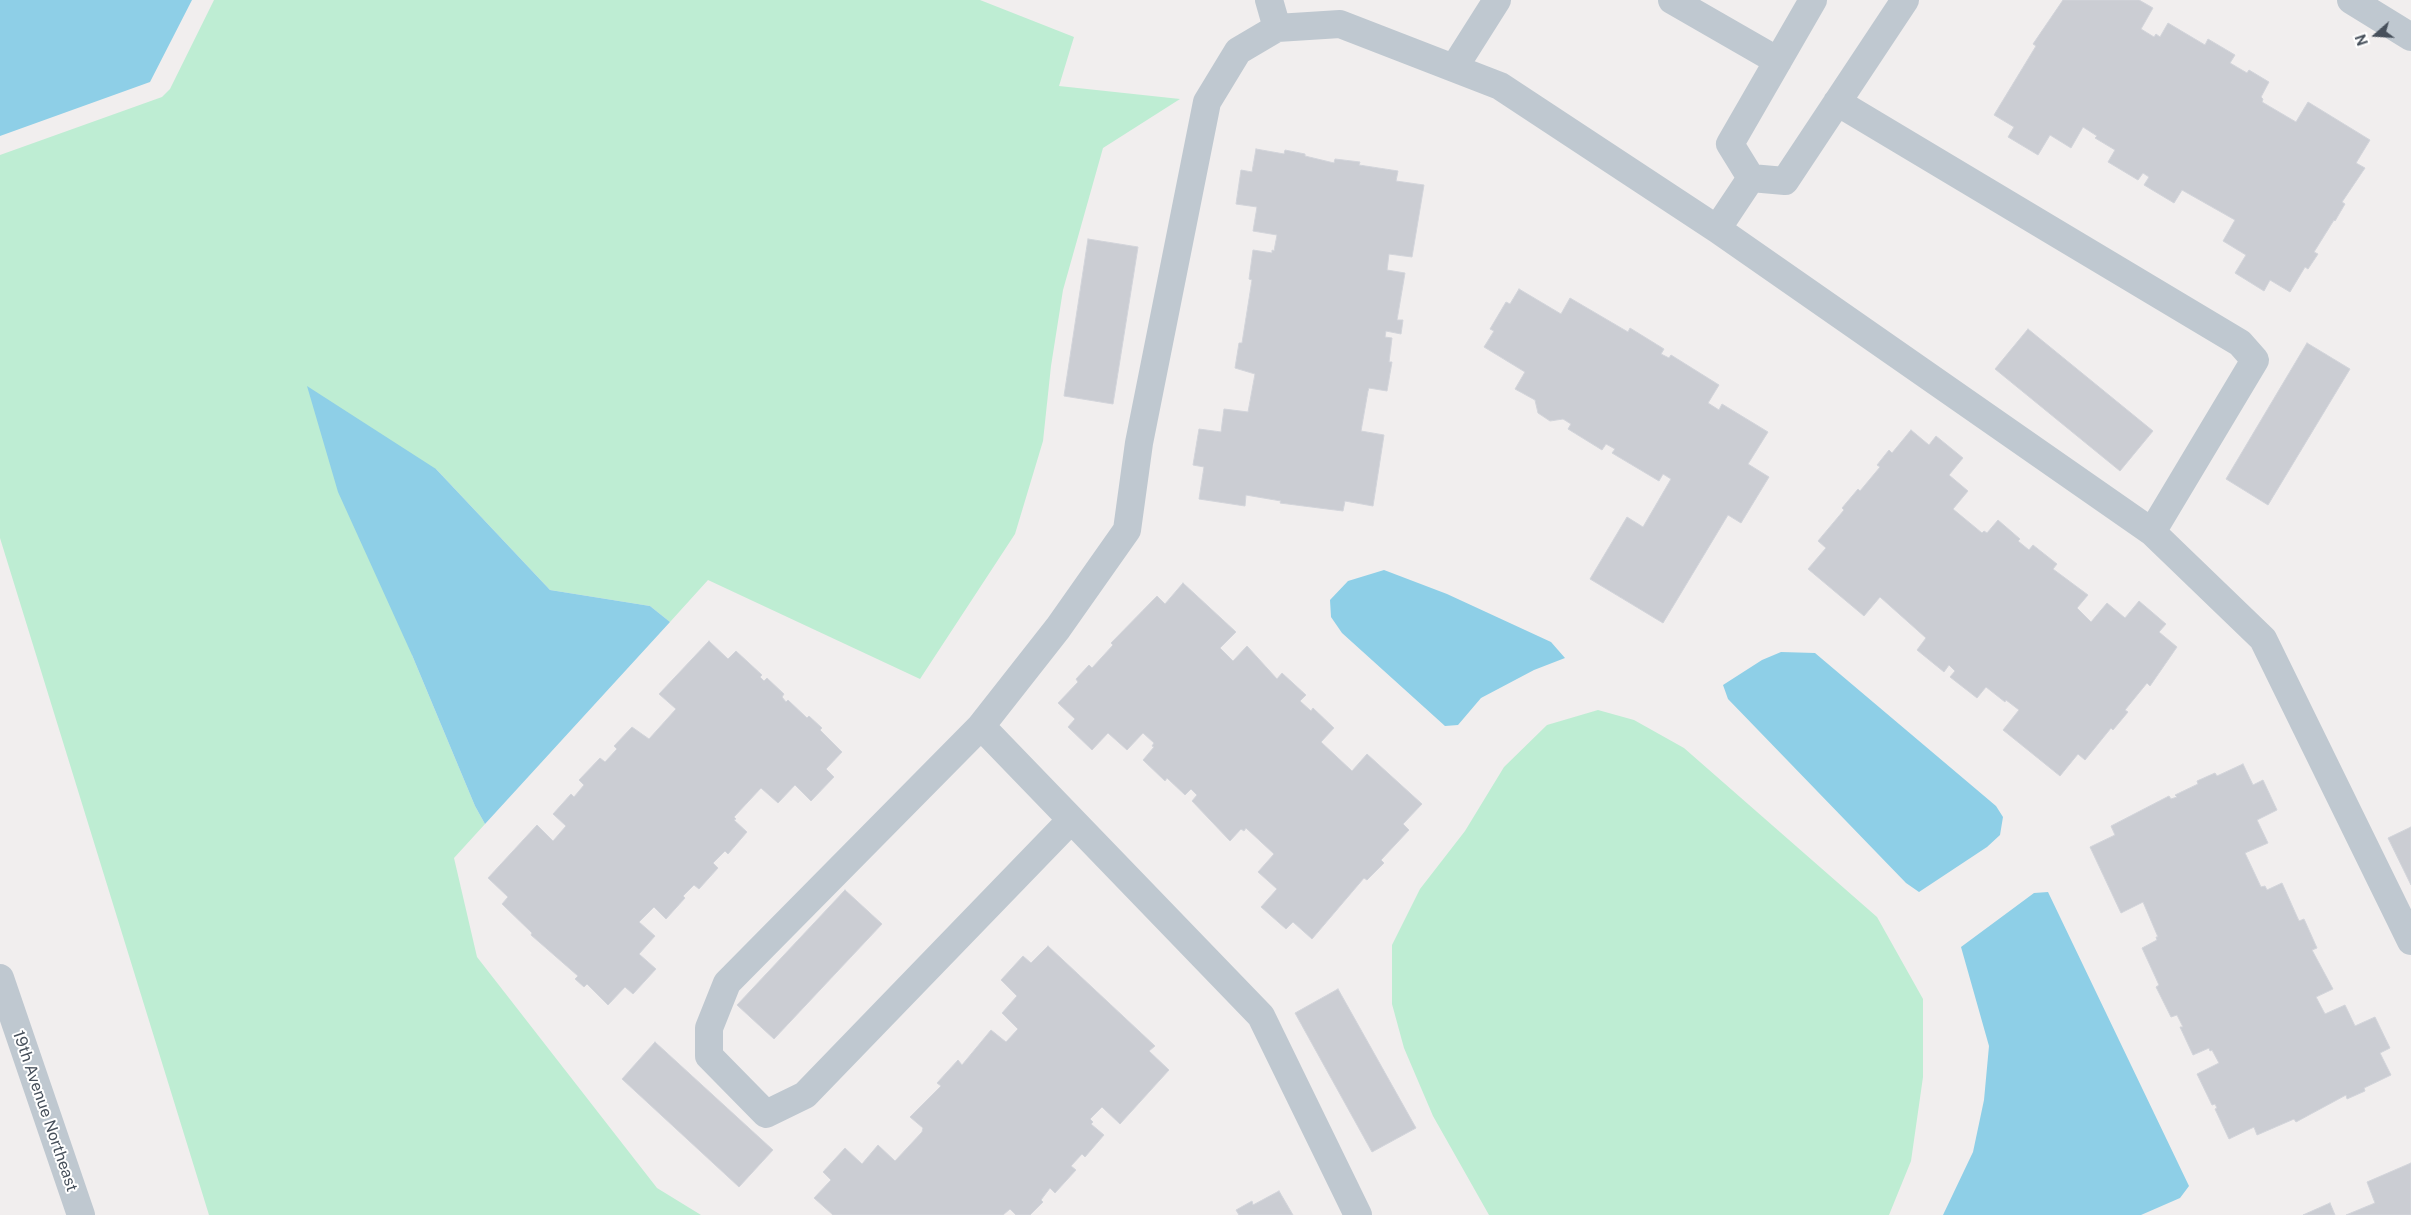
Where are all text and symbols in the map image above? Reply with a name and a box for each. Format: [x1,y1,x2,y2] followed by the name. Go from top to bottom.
[2351,10,2401,60] north arrow
[2352,32,2371,48] text: N
[8,1028,82,1194] street label: 19th Avenue Northeast

